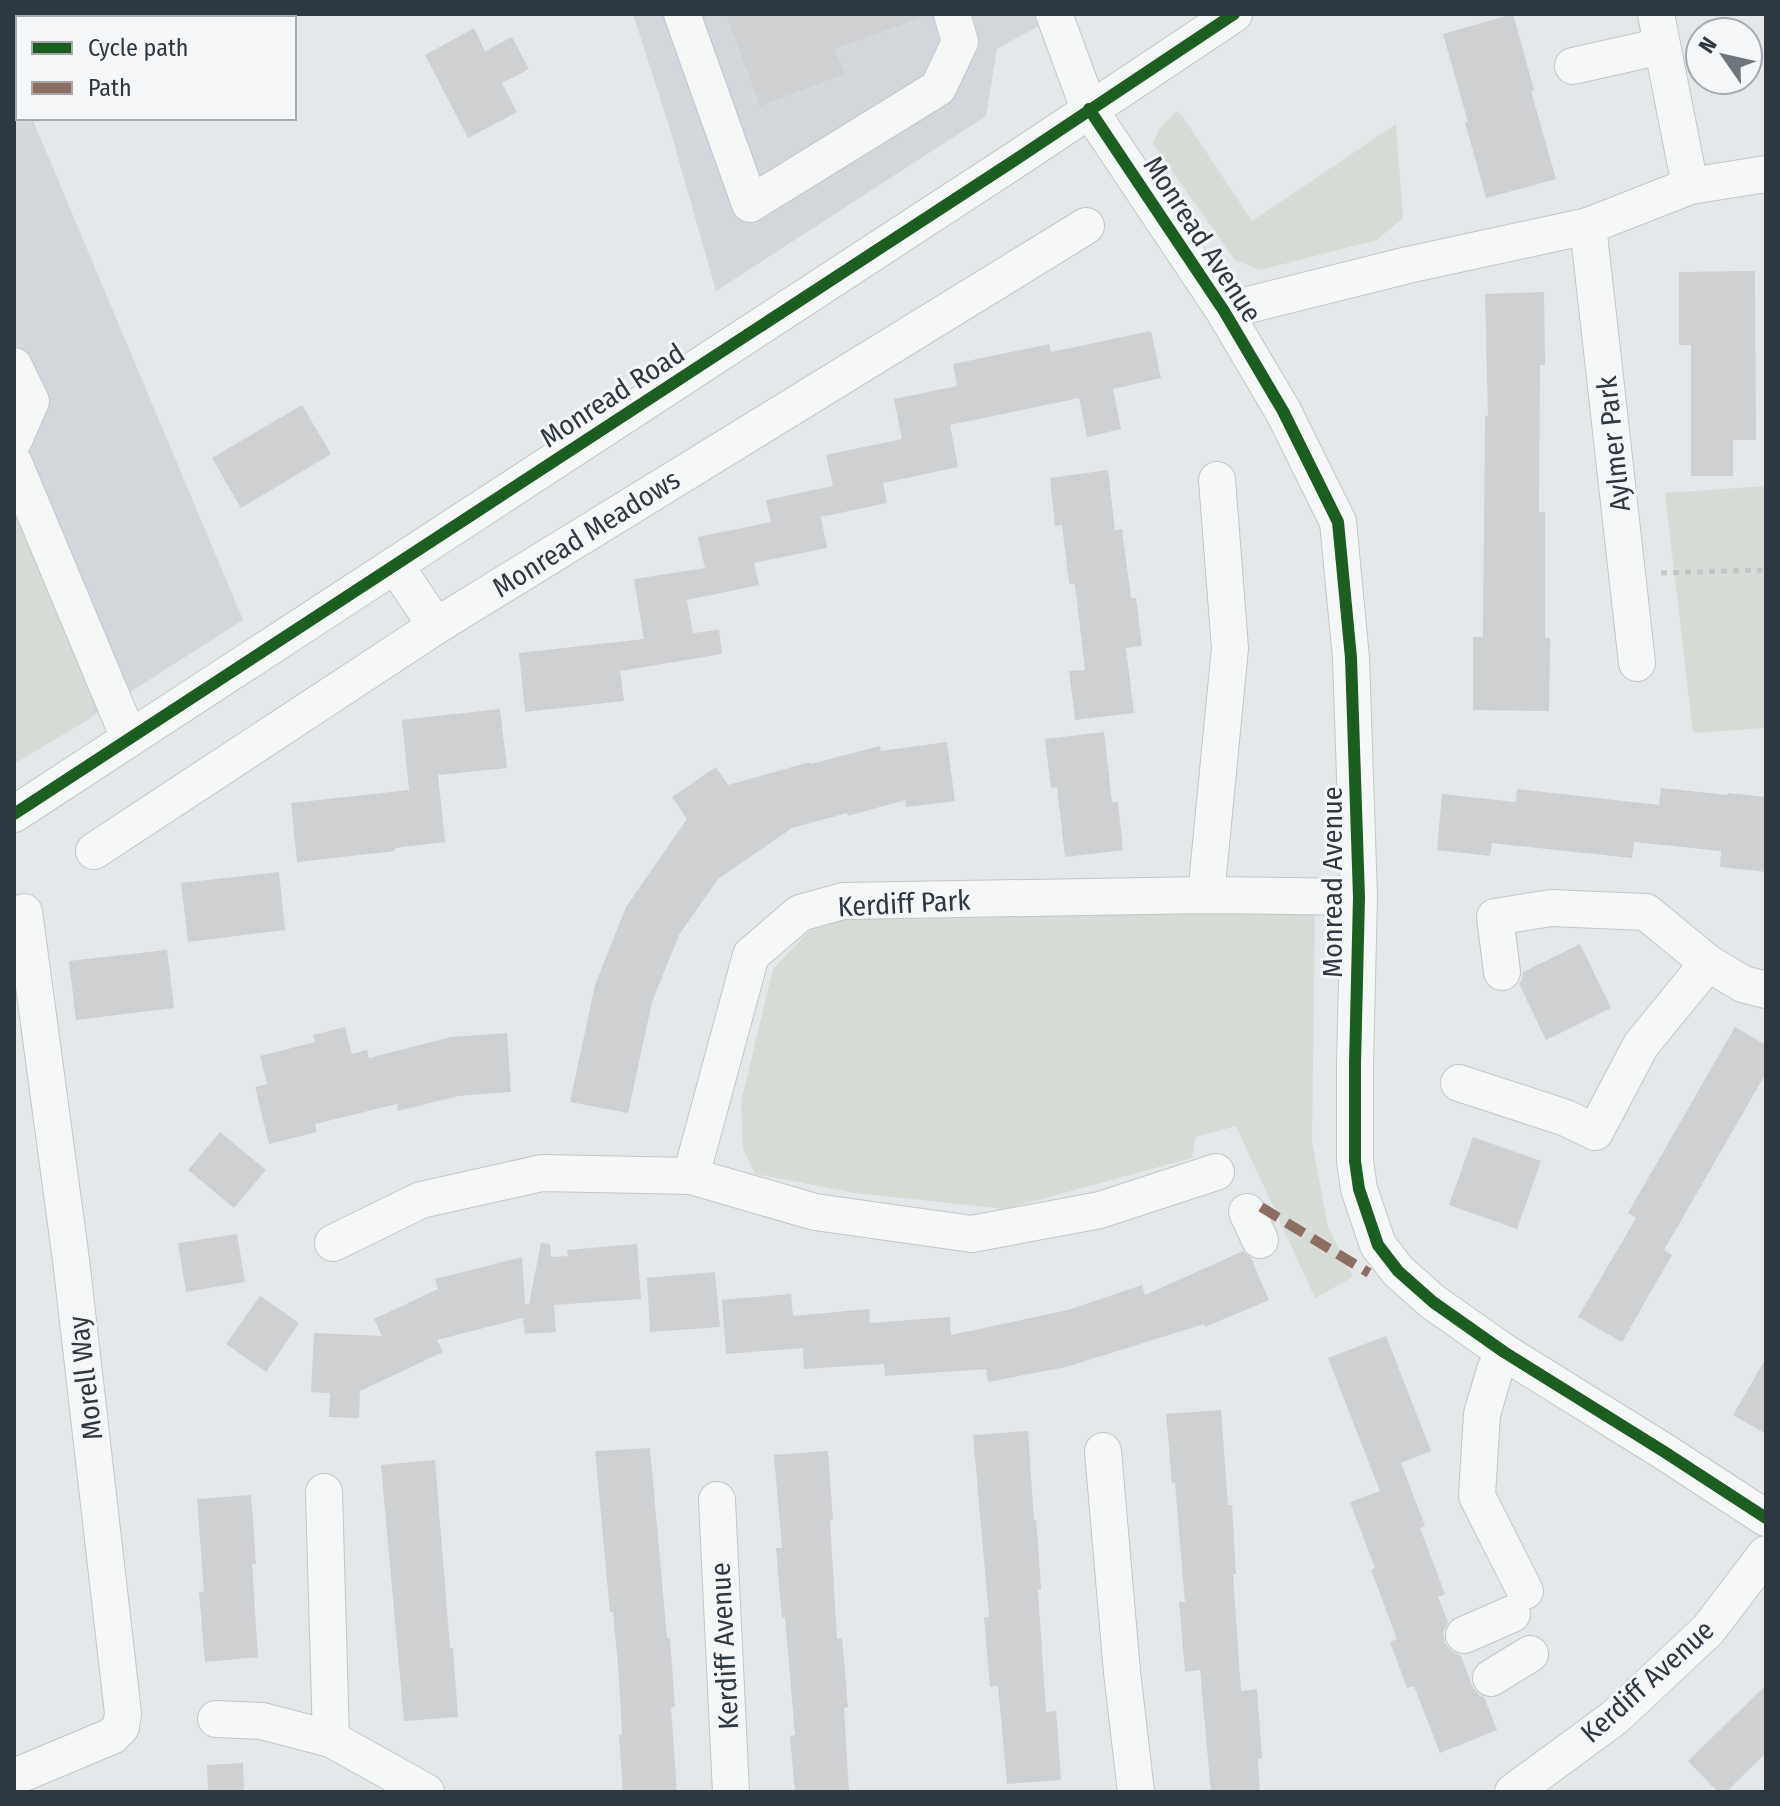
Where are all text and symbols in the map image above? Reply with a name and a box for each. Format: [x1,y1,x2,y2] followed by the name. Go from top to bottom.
[16,16,296,120] legend
[1684,16,1764,96] north arrow
[1693,32,1723,58] text: N
[88,34,188,62] text: Cycle path
[88,74,132,102] text: Path
[1137,150,1269,329] street label: Monread Avenue
[534,337,691,454] street label: Monread Road
[1590,374,1637,513] street label: Aylmer Park
[487,463,686,604] street label: Monread Meadows
[1316,786,1349,978] street label: Monread Avenue
[837,883,972,923] street label: Kerdiff Park
[61,1314,109,1442] street label: Morell Way
[704,1562,745,1730] street label: Kerdiff Avenue
[1574,1613,1720,1750] street label: Kerdiff Avenue

